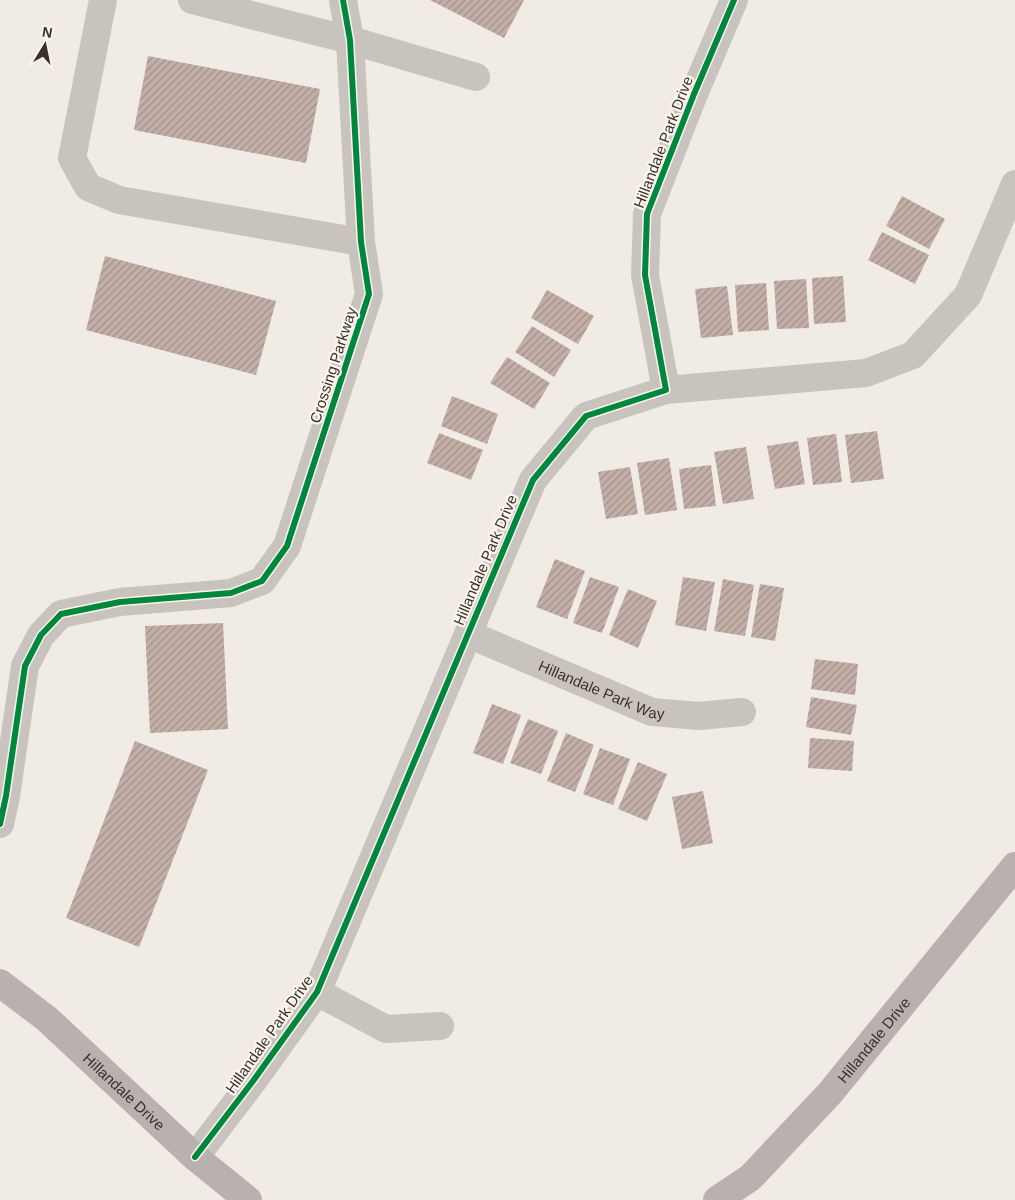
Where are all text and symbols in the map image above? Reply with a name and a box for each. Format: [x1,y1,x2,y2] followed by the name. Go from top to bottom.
[20,20,70,70] north arrow
[41,23,54,41] text: N
[630,74,696,210] street label: Hillandale Park Drive
[306,304,360,425] street label: Crossing Parkway
[450,492,520,628] street label: Hillandale Park Drive
[536,657,666,722] street label: Hillandale Park Way
[222,972,316,1096] street label: Hillandale Park Drive
[834,994,913,1086] street label: Hillandale Drive
[80,1049,169,1133] street label: Hillandale Drive

